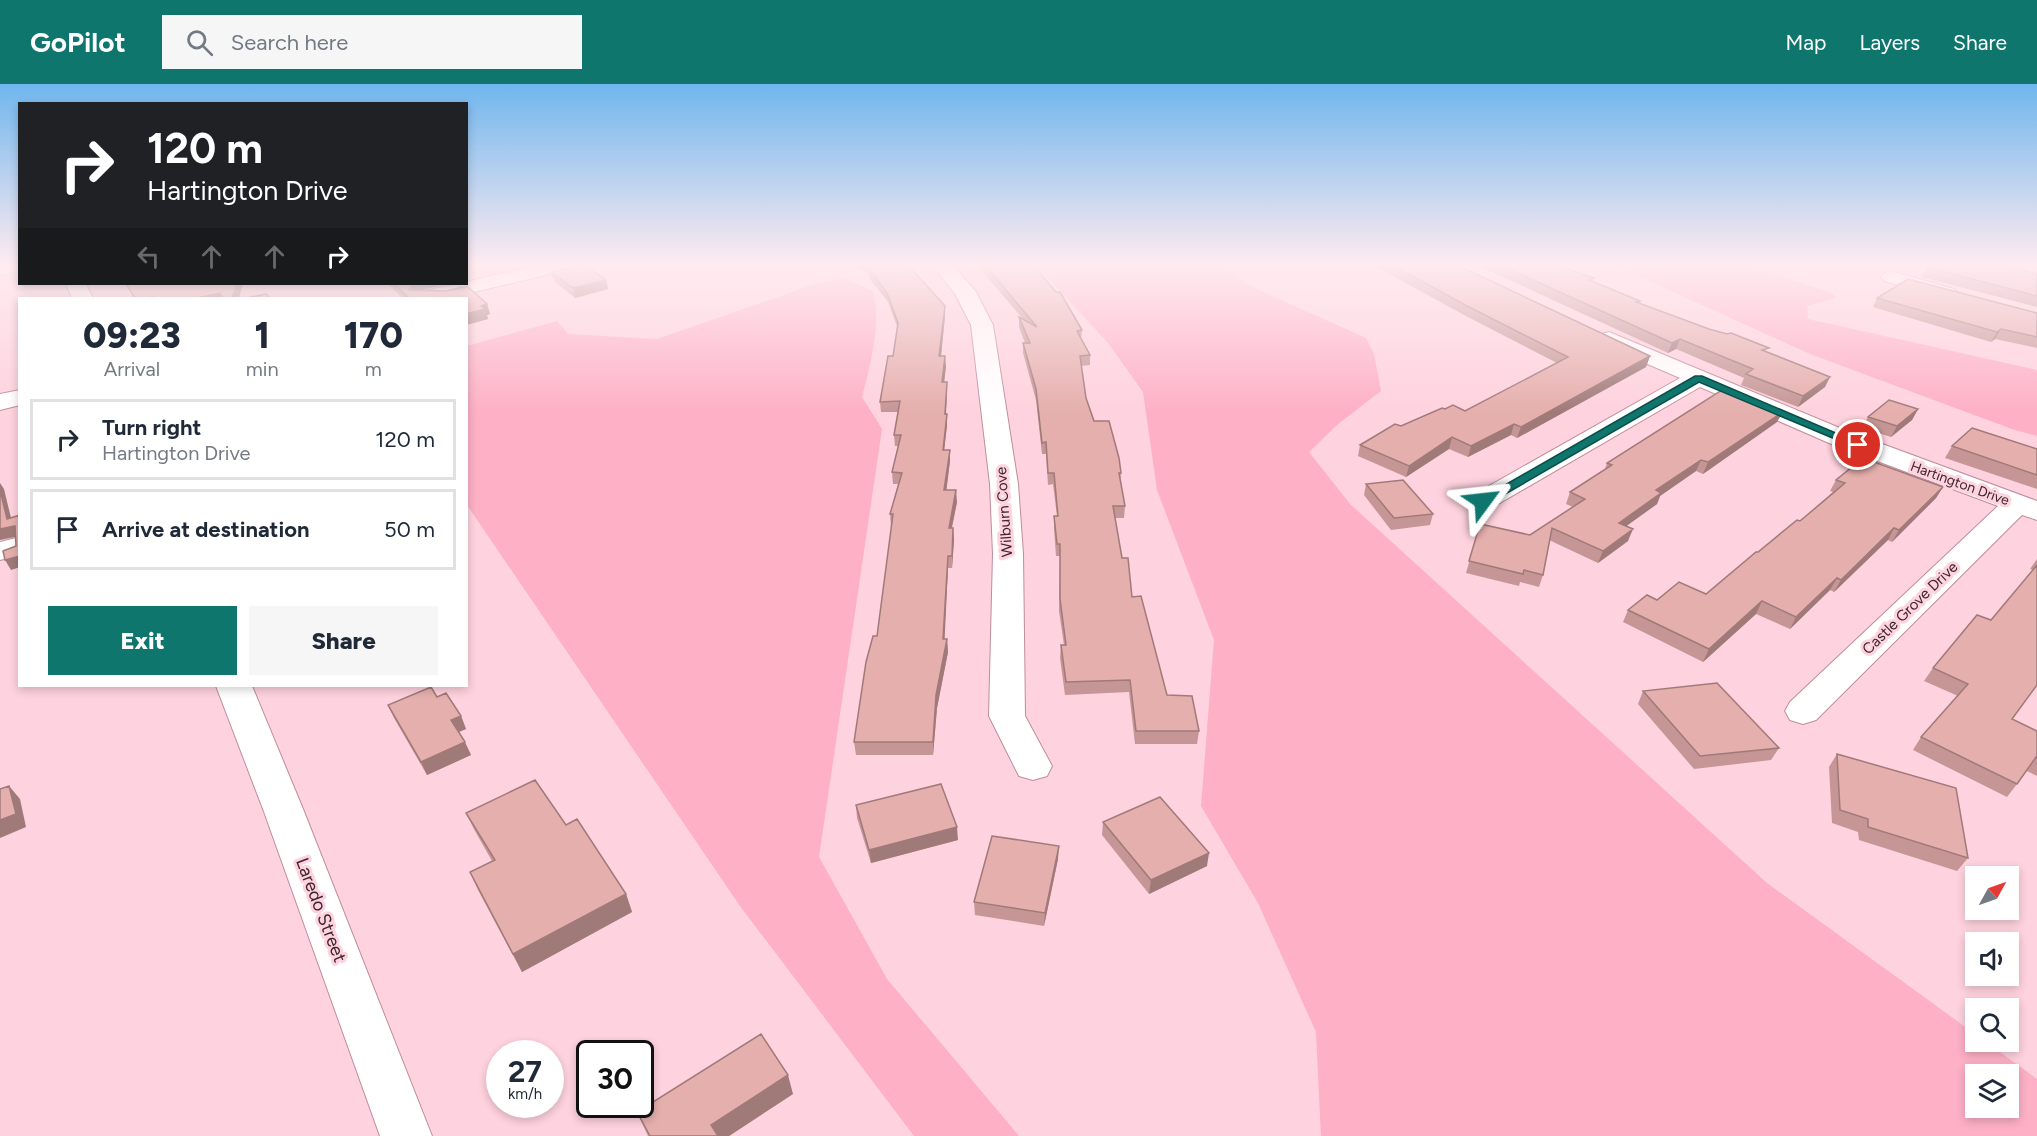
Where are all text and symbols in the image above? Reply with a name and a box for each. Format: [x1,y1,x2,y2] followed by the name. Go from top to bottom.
[162,15,582,69] search box
[30,25,126,59] text: GoPilot
[183,26,216,59] icon: search
[231,29,348,56] text: Search here
[1786,30,1826,55] text: Map
[1859,30,1920,55] text: Layers
[1953,30,2007,55] text: Share
[147,123,263,174] text: 120 m
[48,126,126,204] icon: right
[147,174,348,207] text: Hartington Drive
[132,240,165,273] icon: left
[195,240,228,273] icon: ahead
[258,240,291,273] icon: ahead
[321,240,354,273] icon: right
[83,314,181,357] text: 09:23
[255,314,270,357] text: 1
[344,314,403,357] text: 170
[104,357,160,381] text: Arrival
[246,357,279,381] text: min
[365,357,382,381] text: m
[102,414,201,441] text: Turn right
[1832,419,1883,470] pin
[51,423,84,456] icon: right
[375,426,435,453] text: 120 m
[1841,428,1874,461] icon: arrive
[102,441,251,465] text: Hartington Drive
[1908,458,2012,509] street label: Hartington Drive
[992,466,1016,558] street label: Wilburn Cove
[1451,469,1515,533] position arrow
[51,513,84,546] icon: arrive
[102,516,310,543] text: Arrive at destination
[384,516,435,543] text: 50 m
[1859,558,1961,658] street label: Castle Grove Drive
[48,606,237,675] button: Exit
[249,606,438,675] button: Share
[291,855,351,966] street label: Laredo Street
[1965,866,2019,920] north arrow
[1965,866,2019,1118] map controls
[1965,932,2019,986] button: sound
[1965,998,2019,1052] button: search
[576,1040,654,1118] speed limit sign: 30
[508,1053,542,1090] text: 27
[1965,1064,2019,1118] button: layers
[508,1085,542,1103] text: km/h

